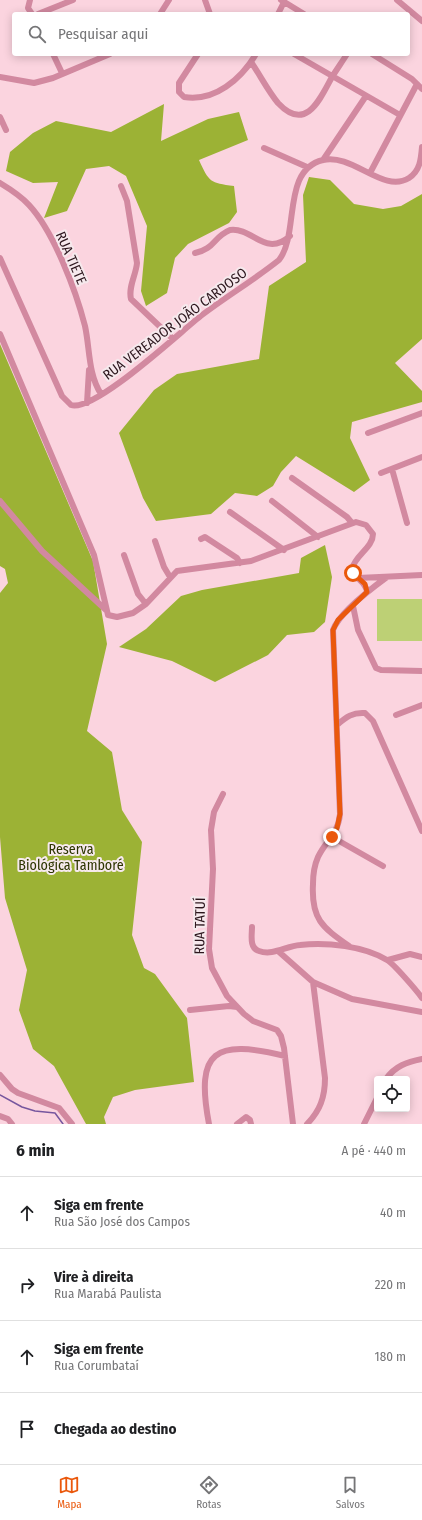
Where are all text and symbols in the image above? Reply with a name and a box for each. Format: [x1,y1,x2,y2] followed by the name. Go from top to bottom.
[12,12,410,56] search box
[26,23,48,45] icon: search
[58,25,148,43] text: Pesquisar aqui
[52,229,90,287] street label: RUA TIETE
[100,264,251,384] street label: RUA VEREADOR JOÃO CARDOSO
[344,564,362,582] route start
[323,828,341,846] route end
[18,841,124,874] park label: Reserva Biológica Tamboré
[190,897,209,955] street label: RUA TATUÍ
[374,1076,410,1112] map controls
[374,1076,410,1112] button: locate
[16,1140,55,1161] text: 6 min
[341,1143,406,1158] text: A pé · 440 m
[54,1196,144,1214] text: Siga em frente
[16,1202,38,1224] icon: ahead
[380,1205,406,1220] text: 40 m
[54,1214,190,1229] text: Rua São José dos Campos
[54,1268,133,1286] text: Vire à direita
[16,1274,38,1296] icon: right
[375,1277,406,1292] text: 220 m
[54,1286,162,1301] text: Rua Marabá Paulista
[54,1340,144,1358] text: Siga em frente
[16,1346,38,1368] icon: ahead
[375,1349,406,1364] text: 180 m
[54,1358,139,1373] text: Rua Corumbataí
[16,1418,38,1440] icon: arrive
[54,1420,176,1438] text: Chegada ao destino
[57,1474,82,1511] tab: Mapa
[196,1474,221,1511] tab: Rotas
[336,1474,365,1511] tab: Salvos

